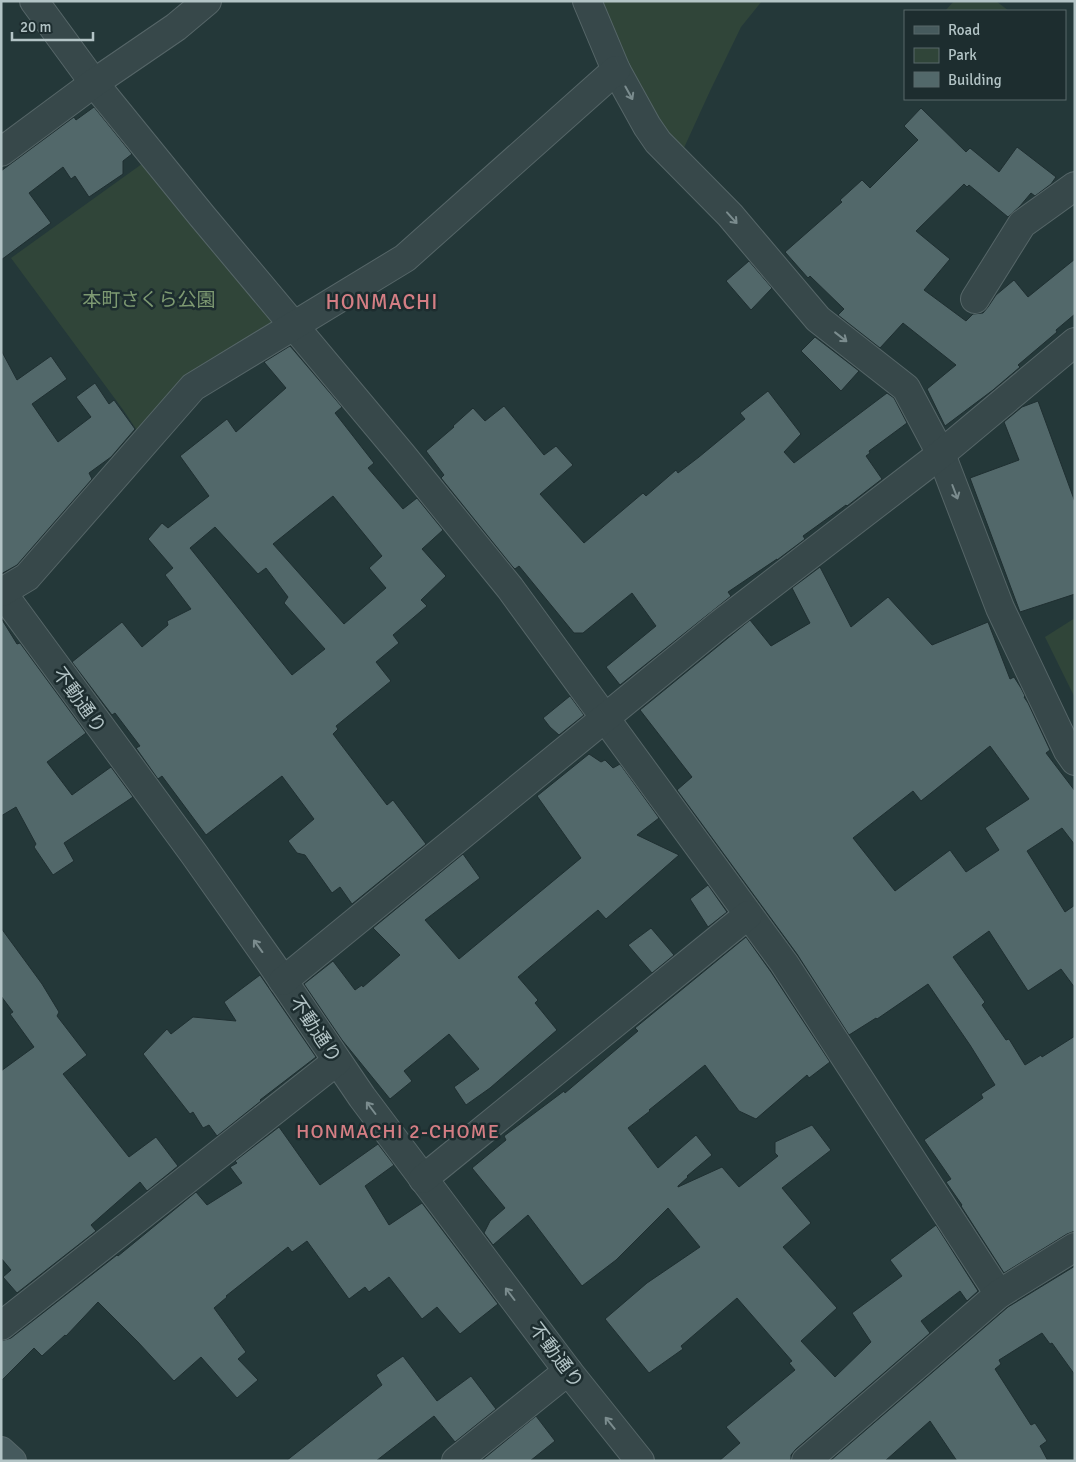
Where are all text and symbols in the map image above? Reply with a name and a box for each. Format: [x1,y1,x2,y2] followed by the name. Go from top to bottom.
[12,10,94,42] scale bar
[904,10,1066,100] legend
[20,18,51,36] text: 20 m
[948,21,980,39] text: Road
[948,46,977,64] text: Park
[948,71,1002,89] text: Building
[624,86,634,101] one-way arrow
[726,211,738,224] one-way arrow
[82,288,216,312] park label: 本町さくら公園
[326,289,438,315] district label: HONMACHI
[834,332,848,342] one-way arrow
[951,484,960,499] one-way arrow
[47,663,111,738] street label: 不動通り
[253,940,264,953] one-way arrow
[284,991,346,1068] street label: 不動通り
[365,1102,376,1115] one-way arrow
[296,1119,500,1144] district label: HONMACHI 2-CHOME
[505,1288,516,1301] one-way arrow
[524,1318,589,1393] street label: 不動通り
[604,1417,615,1430] one-way arrow

